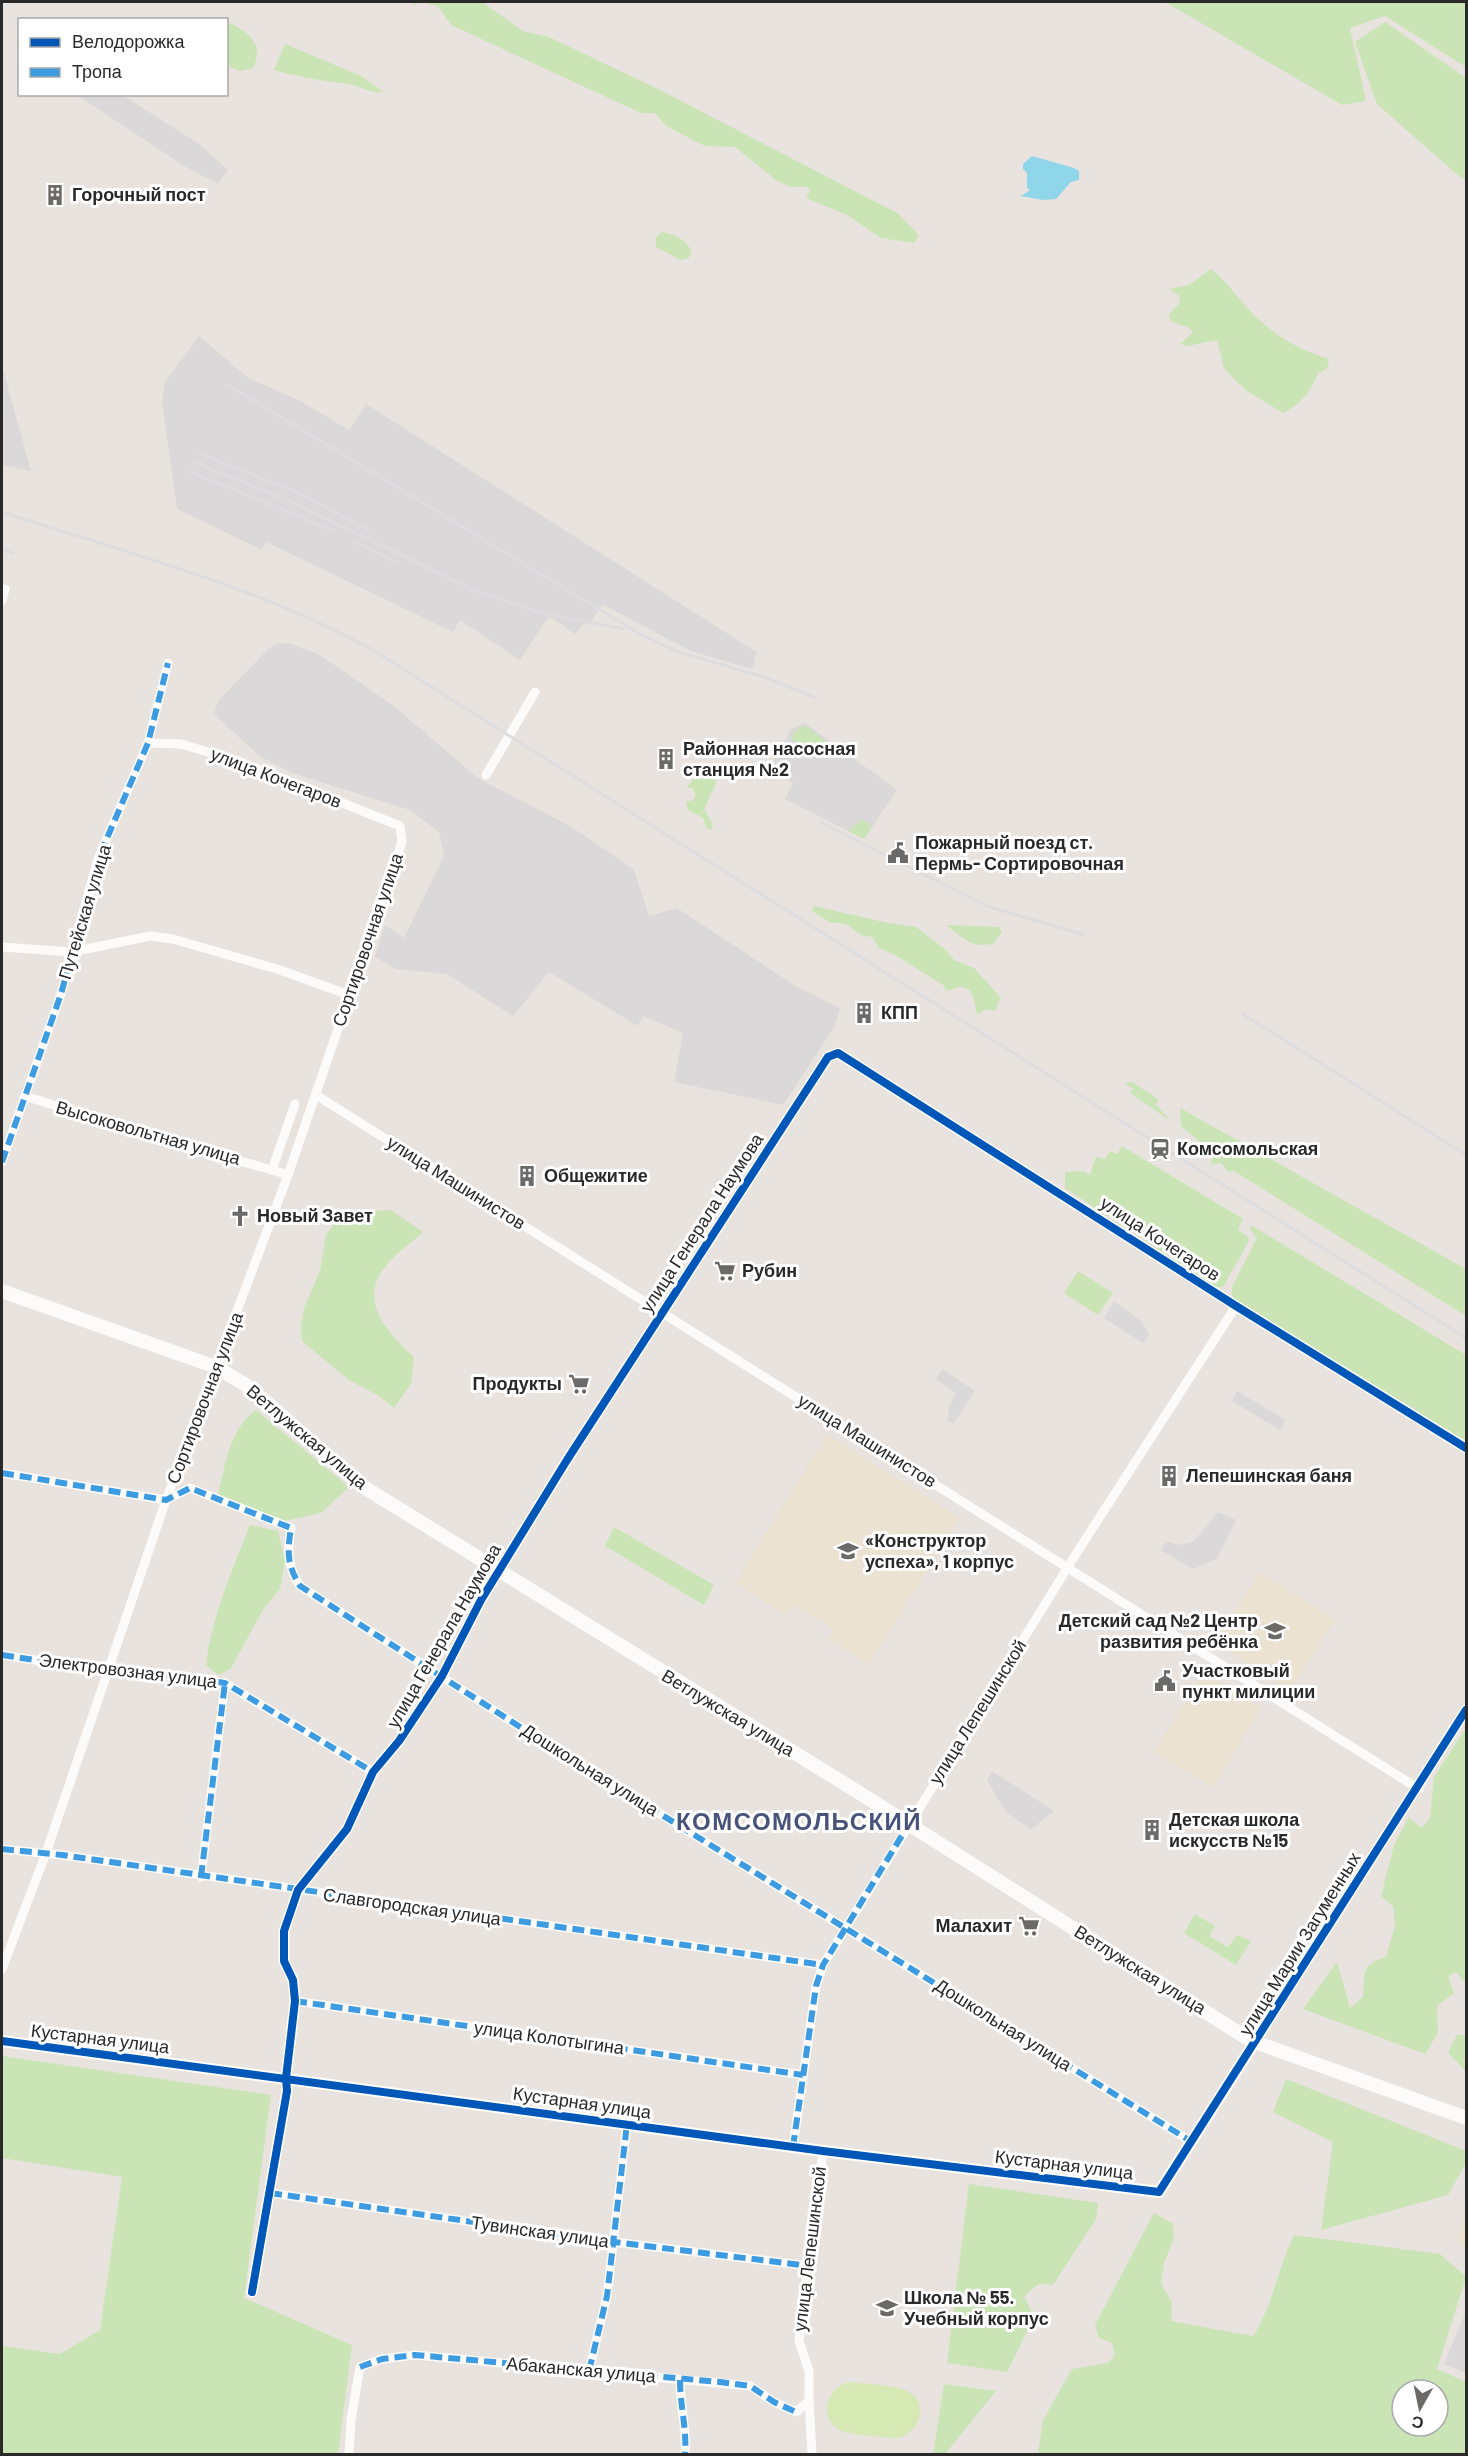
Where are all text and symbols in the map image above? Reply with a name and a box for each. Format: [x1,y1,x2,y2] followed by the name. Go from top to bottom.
[18,18,228,96] legend
[72,30,185,52] text: Велодорожка
[72,60,123,82] text: Тропа
[43,183,67,207] building icon: Горочный пост
[72,183,206,205] place label: Горочный пост
[683,737,856,780] place label: Районная насосная станция №2
[208,742,345,812] street label: улица Кочегаров
[654,747,678,771] building icon: Районная насосная станция №2
[915,831,1124,874] place label: Пожарный поезд ст. Пермь- Сортировочная
[53,841,115,982] street label: Путейская улица
[886,841,910,865] public building icon: Пожарный поезд ст. Пермь- Сортировочная
[327,849,407,1029] street label: Сортировочная улица
[852,1001,876,1025] building icon: КПП
[881,1001,918,1023] place label: КПП
[54,1095,244,1169] street label: Высоковольтная улица
[635,1128,768,1316] street label: улица Генерала Наумова
[383,1131,530,1234] street label: улица Машинистов
[1148,1137,1172,1161] station icon: Комсомольская
[1177,1137,1318,1159] place label: Комсомольская
[515,1164,539,1188] building icon: Общежитие
[544,1164,648,1186] place label: Общежитие
[1097,1191,1225,1285] street label: улица Кочегаров
[228,1204,252,1228] church icon: Новый Завет
[257,1204,373,1226] place label: Новый Завет
[713,1259,737,1283] supermarket icon: Рубин
[742,1259,797,1281] place label: Рубин
[161,1308,247,1487] street label: Сортировочная улица
[472,1372,562,1394] place label: Продукты
[567,1372,591,1396] supermarket icon: Продукты
[243,1379,373,1494] street label: Ветлужская улица
[794,1389,941,1492] street label: улица Машинистов
[1157,1464,1181,1488] building icon: Лепешинская баня
[1186,1464,1352,1486] place label: Лепешинская баня
[865,1529,1014,1572] place label: «Конструктор успеха», 1 корпус
[381,1539,505,1732] street label: улица Генерала Наумова
[836,1539,860,1563] school or university icon: «Конструктор успеха», 1 корпус
[1059,1609,1259,1652] place label: Детский сад №2 Центр развития ребёнка
[1263,1619,1287,1643] school or university icon: Детский сад №2 Центр развития ребёнка
[924,1635,1031,1788] street label: улица Лепешинской
[38,1648,219,1692] street label: Электровозная улица
[1182,1659,1315,1702] place label: Участковый пункт милиции
[658,1664,800,1761] street label: Ветлужская улица
[1153,1669,1177,1693] public building icon: Участковый пункт милиции
[518,1718,664,1821] street label: Дошкольная улица
[676,1806,922,1835] district label: КОМСОМОЛЬСКИЙ
[1169,1808,1300,1851] place label: Детская школа искусств №15
[1140,1818,1164,1842] building icon: Детская школа искусств №15
[1234,1848,1365,2039] street label: улица Марии Загуменных
[322,1883,504,1930] street label: Славгородская улица
[935,1914,1012,1936] place label: Малахит
[1017,1914,1041,1938] supermarket icon: Малахит
[1071,1920,1211,2019] street label: Ветлужская улица
[931,1973,1077,2076] street label: Дошкольная улица
[473,2016,627,2059] street label: улица Колотыгина
[30,2019,171,2058] street label: Кустарная улица
[512,2081,654,2123] street label: Кустарная улица
[994,2145,1135,2184] street label: Кустарная улица
[788,2165,830,2333] street label: улица Лепешинской
[470,2210,611,2252] street label: Тувинская улица
[904,2286,1049,2329] place label: Школа № 55. Учебный корпус
[875,2296,899,2320] school or university icon: Школа № 55. Учебный корпус
[505,2351,658,2387] street label: Абаканская улица
[1390,2378,1450,2438] north arrow
[1410,2413,1425,2434] text: С

